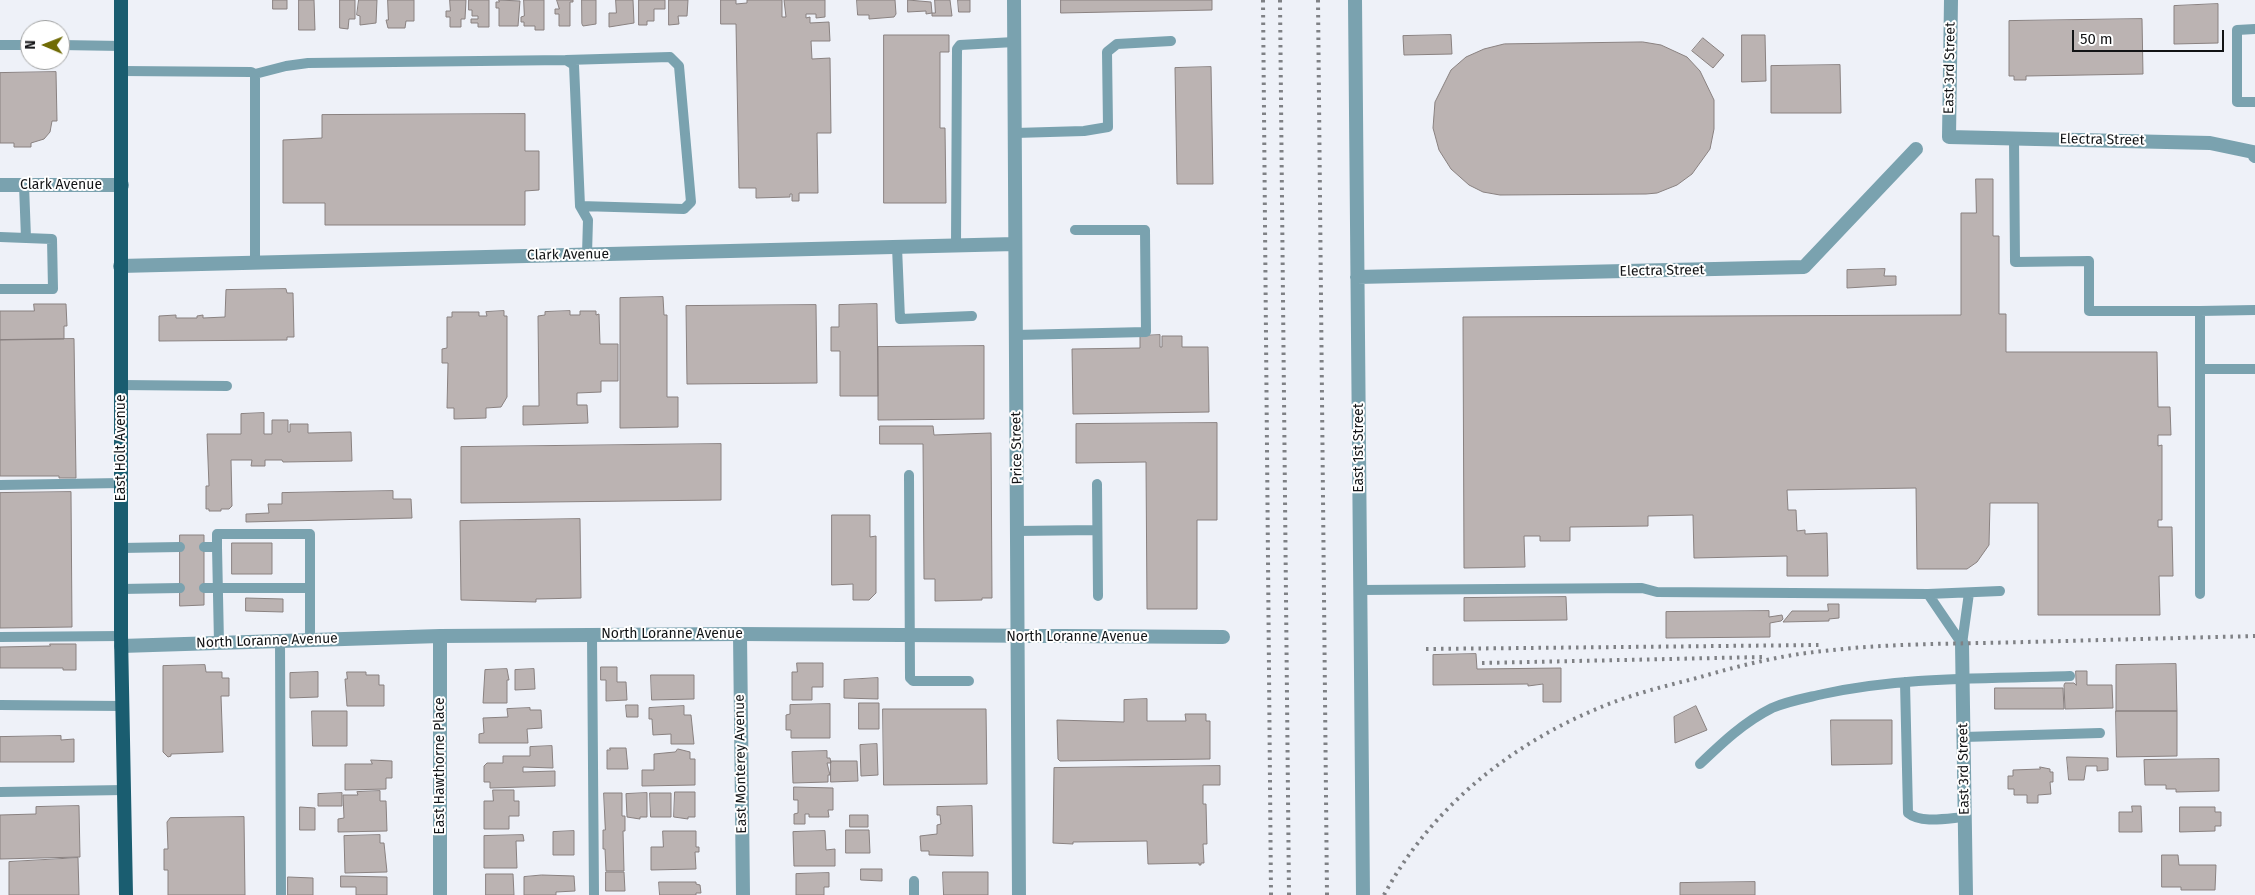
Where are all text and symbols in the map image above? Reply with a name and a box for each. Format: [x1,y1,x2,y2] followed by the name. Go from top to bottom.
[20,20,70,70] north arrow
[2075,20,2228,52] scale bar
[1941,22,1959,114] street label: East 3rd Street
[2080,30,2113,48] text: 50 m
[22,40,39,50] text: N
[2059,131,2145,149] street label: Electra Street
[20,177,102,193] street label: Clark Avenue
[527,246,609,264] street label: Clark Avenue
[1619,262,1705,280] street label: Electra Street
[113,394,129,502] street label: East Holt Avenue
[1351,403,1367,493] street label: East 1st Street
[1008,411,1026,485] street label: Price Street
[601,626,743,642] street label: North Loranne Avenue
[1006,629,1148,645] street label: North Loranne Avenue
[196,630,338,652] street label: North Loranne Avenue
[731,694,751,834] street label: East Monterey Avenue
[432,697,448,835] street label: East Hawthorne Place
[1955,723,1973,815] street label: East 3rd Street

